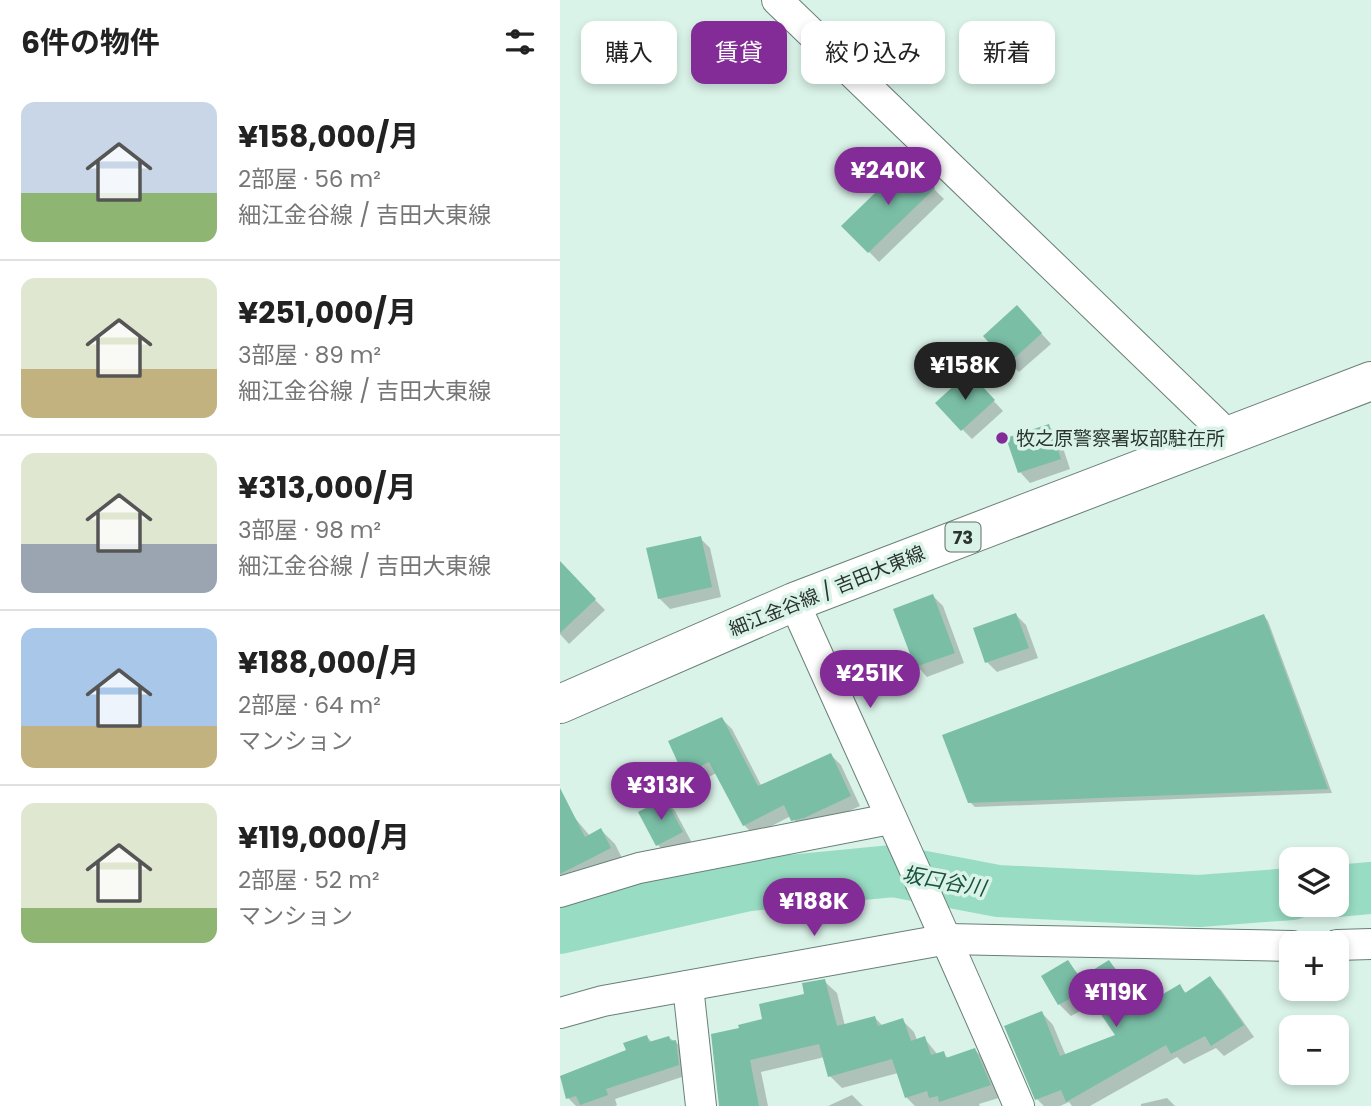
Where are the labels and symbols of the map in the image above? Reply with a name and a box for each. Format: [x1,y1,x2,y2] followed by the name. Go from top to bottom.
[839,148,937,207] pin: ¥240K
[916,342,1014,402] pin: ¥158K
[1016,425,1225,452] place label: 牧之原警察署坂部駐在所
[994,430,1010,446] marker: 牧之原警察署坂部駐在所
[946,522,980,552] road number: 73
[725,539,929,643] street label: 細江金谷線 / 吉田大東線
[821,650,919,710] pin: ¥251K
[612,762,710,822] pin: ¥313K
[900,859,990,903] water label: 坂口谷川
[765,878,863,938] pin: ¥188K
[1067,970,1165,1029] pin: ¥119K

